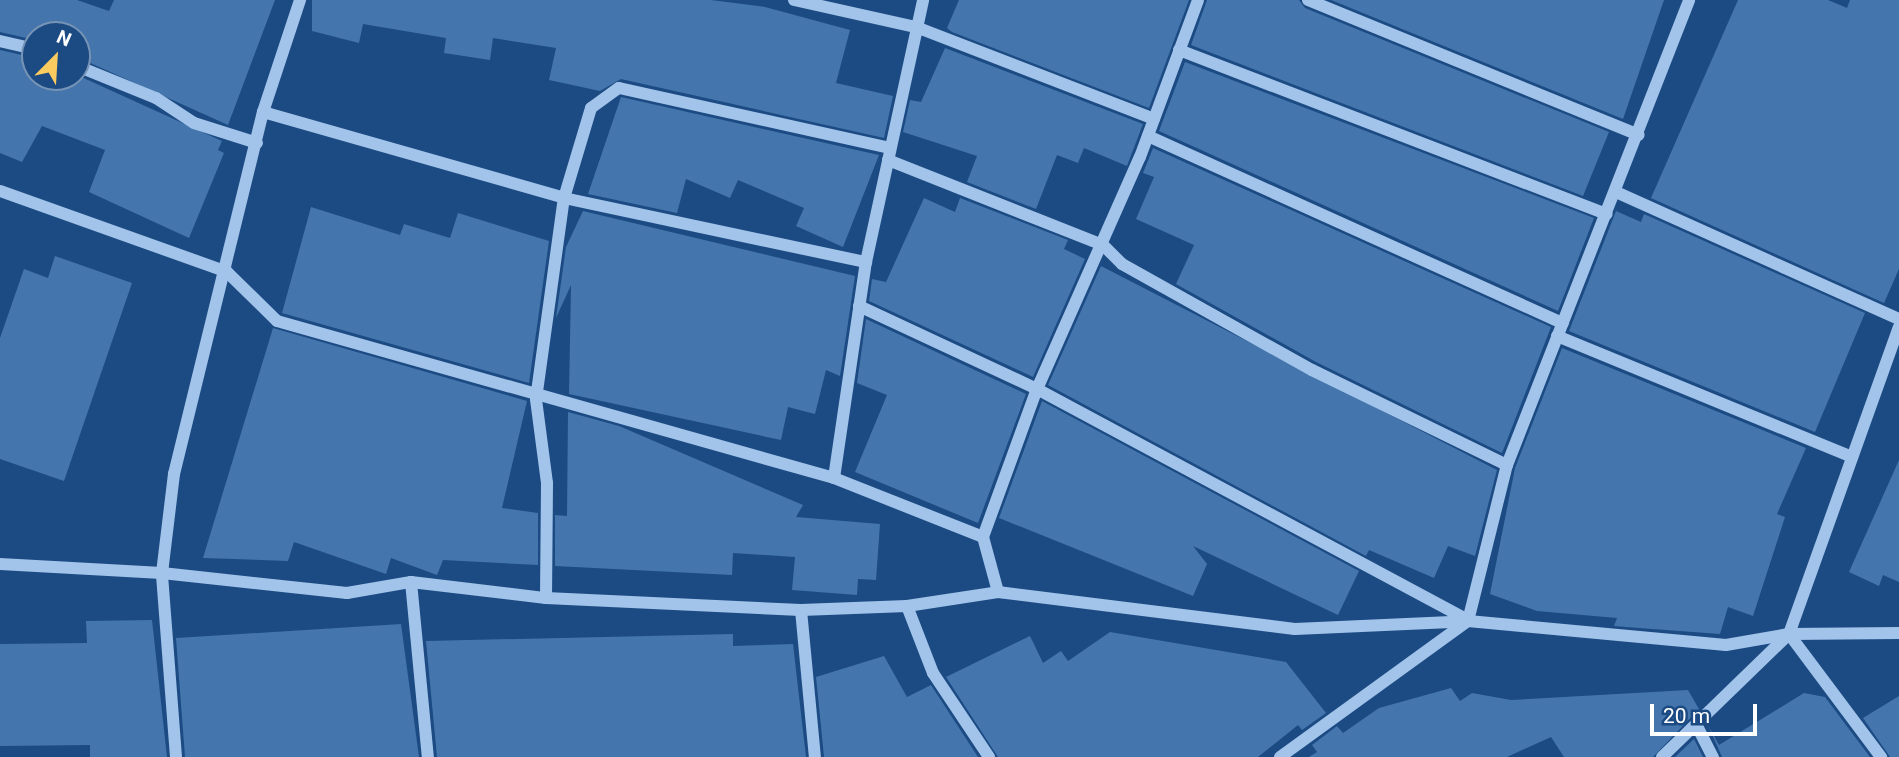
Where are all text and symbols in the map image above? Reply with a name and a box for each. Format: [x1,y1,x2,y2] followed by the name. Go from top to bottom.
[21,21,91,91] north arrow
[53,25,75,51] text: N
[1654,690,1761,734] scale bar
[1663,704,1710,728] text: 20 m

